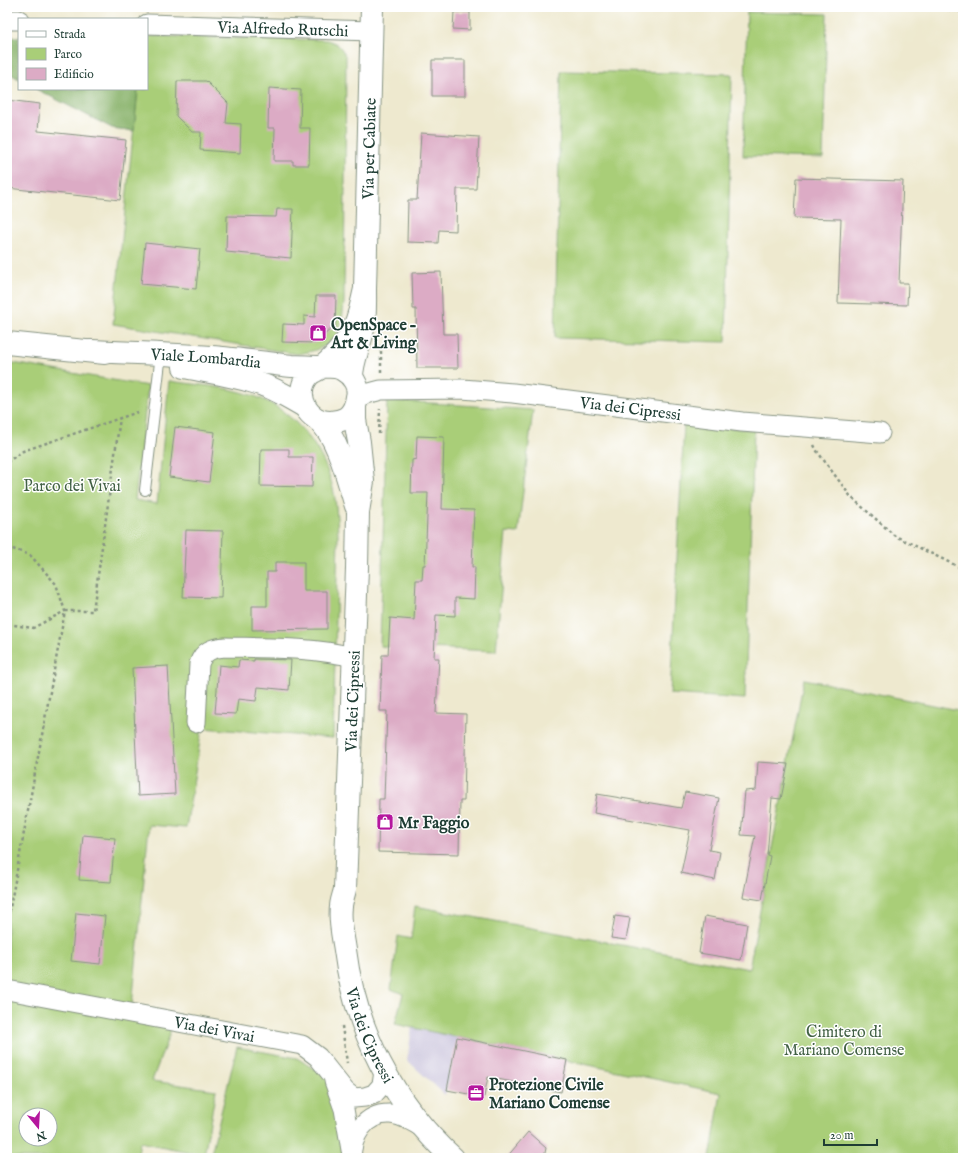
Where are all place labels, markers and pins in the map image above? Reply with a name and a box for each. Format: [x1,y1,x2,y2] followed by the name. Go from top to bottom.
[330,316,418,354] place label: OpenSpace – Art & Living
[308,323,328,343] shop icon: OpenSpace – Art & Living
[375,812,395,832] shop icon: Mr Faggio
[398,814,470,834] place label: Mr Faggio
[489,1076,611,1114] place label: Protezione Civile Mariano Comense
[466,1083,486,1103] office icon: Protezione Civile Mariano Comense

